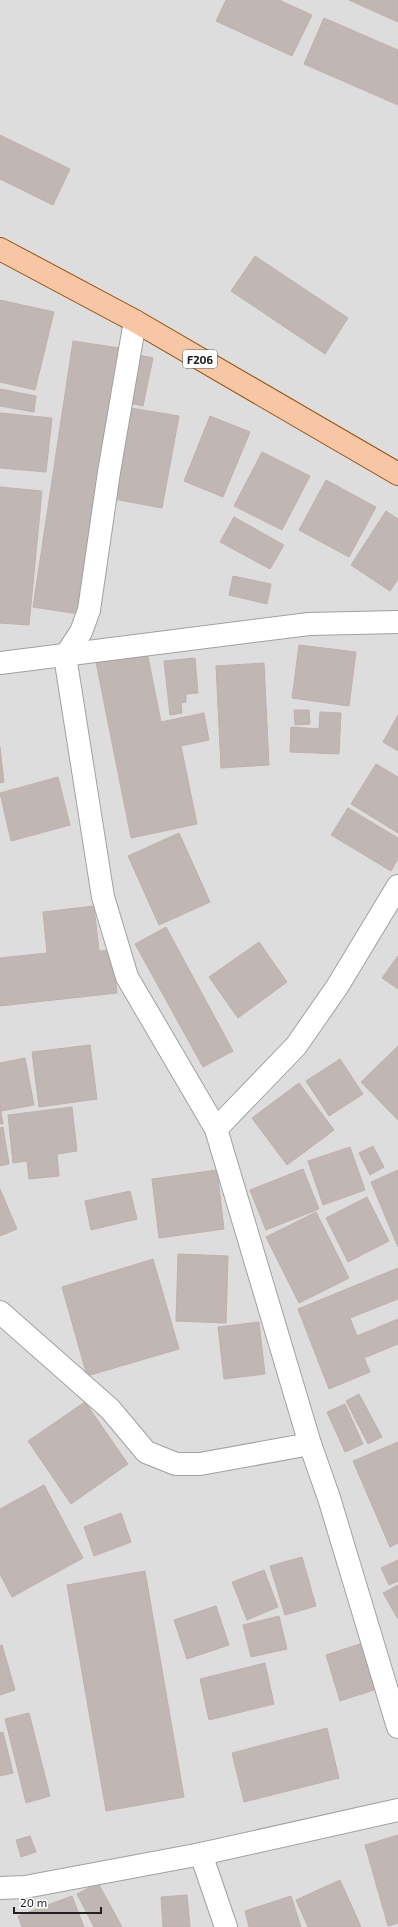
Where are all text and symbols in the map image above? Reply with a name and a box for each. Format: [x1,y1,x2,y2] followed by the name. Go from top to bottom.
[183,350,217,368] road number: F206
[14,1889,101,1915] scale bar
[20,1895,47,1909] text: 20 m

